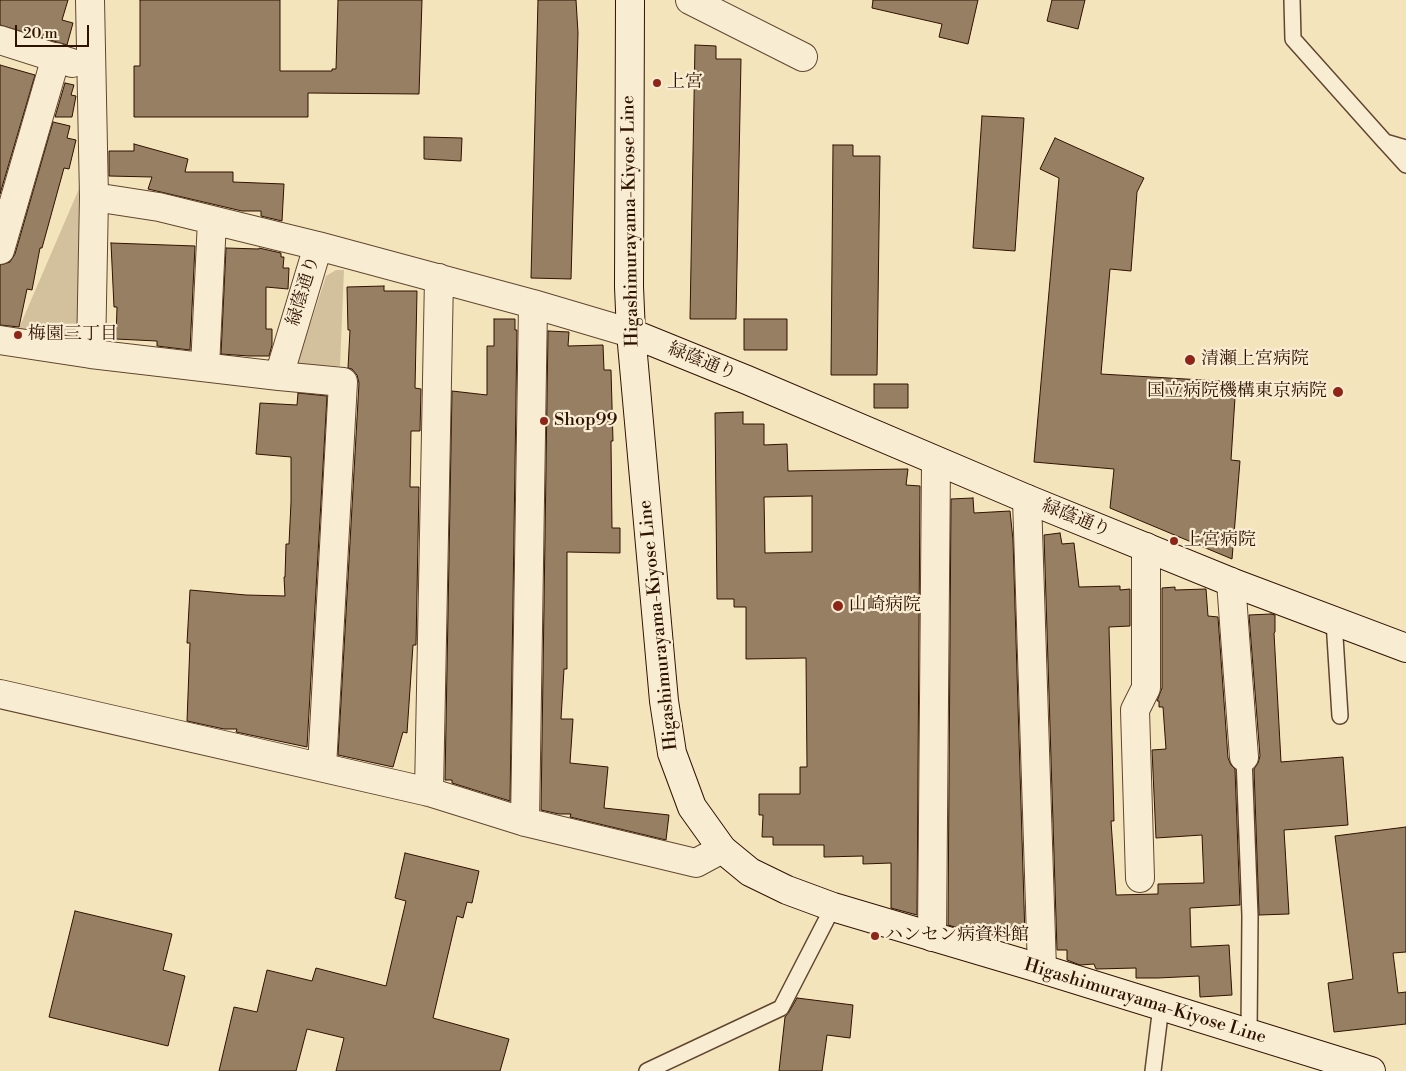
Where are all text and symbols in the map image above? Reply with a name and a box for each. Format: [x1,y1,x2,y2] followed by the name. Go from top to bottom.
[18,15,91,47] scale bar
[23,24,58,43] text: 20 m
[667,72,703,94] place label: 上宮
[651,77,663,89] marker: 上宮
[618,95,644,347] street label: Higashimurayama-Kiyose Line
[283,253,325,329] street label: 緑蔭通り
[28,324,118,346] place label: 梅園三丁目
[12,329,24,341] marker: 梅園三丁目
[665,339,739,385] street label: 緑蔭通り
[1201,349,1309,371] place label: 清瀬上宮病院
[1183,353,1197,367] marker: 清瀬上宮病院
[1147,381,1327,403] place label: 国立病院機構東京病院
[1331,385,1345,399] marker: 国立病院機構東京病院
[554,410,617,432] place label: Shop99
[538,415,550,427] marker: Shop99
[1039,496,1113,542] street label: 緑蔭通り
[635,499,683,751] street label: Higashimurayama-Kiyose Line
[1184,530,1256,552] place label: 上宮病院
[1168,535,1180,547] marker: 上宮病院
[849,595,921,617] place label: 山崎病院
[831,599,845,613] marker: 山崎病院
[885,925,1029,947] place label: ハンセン病資料館
[869,930,881,942] marker: ハンセン病資料館
[1021,955,1269,1049] street label: Higashimurayama-Kiyose Line

